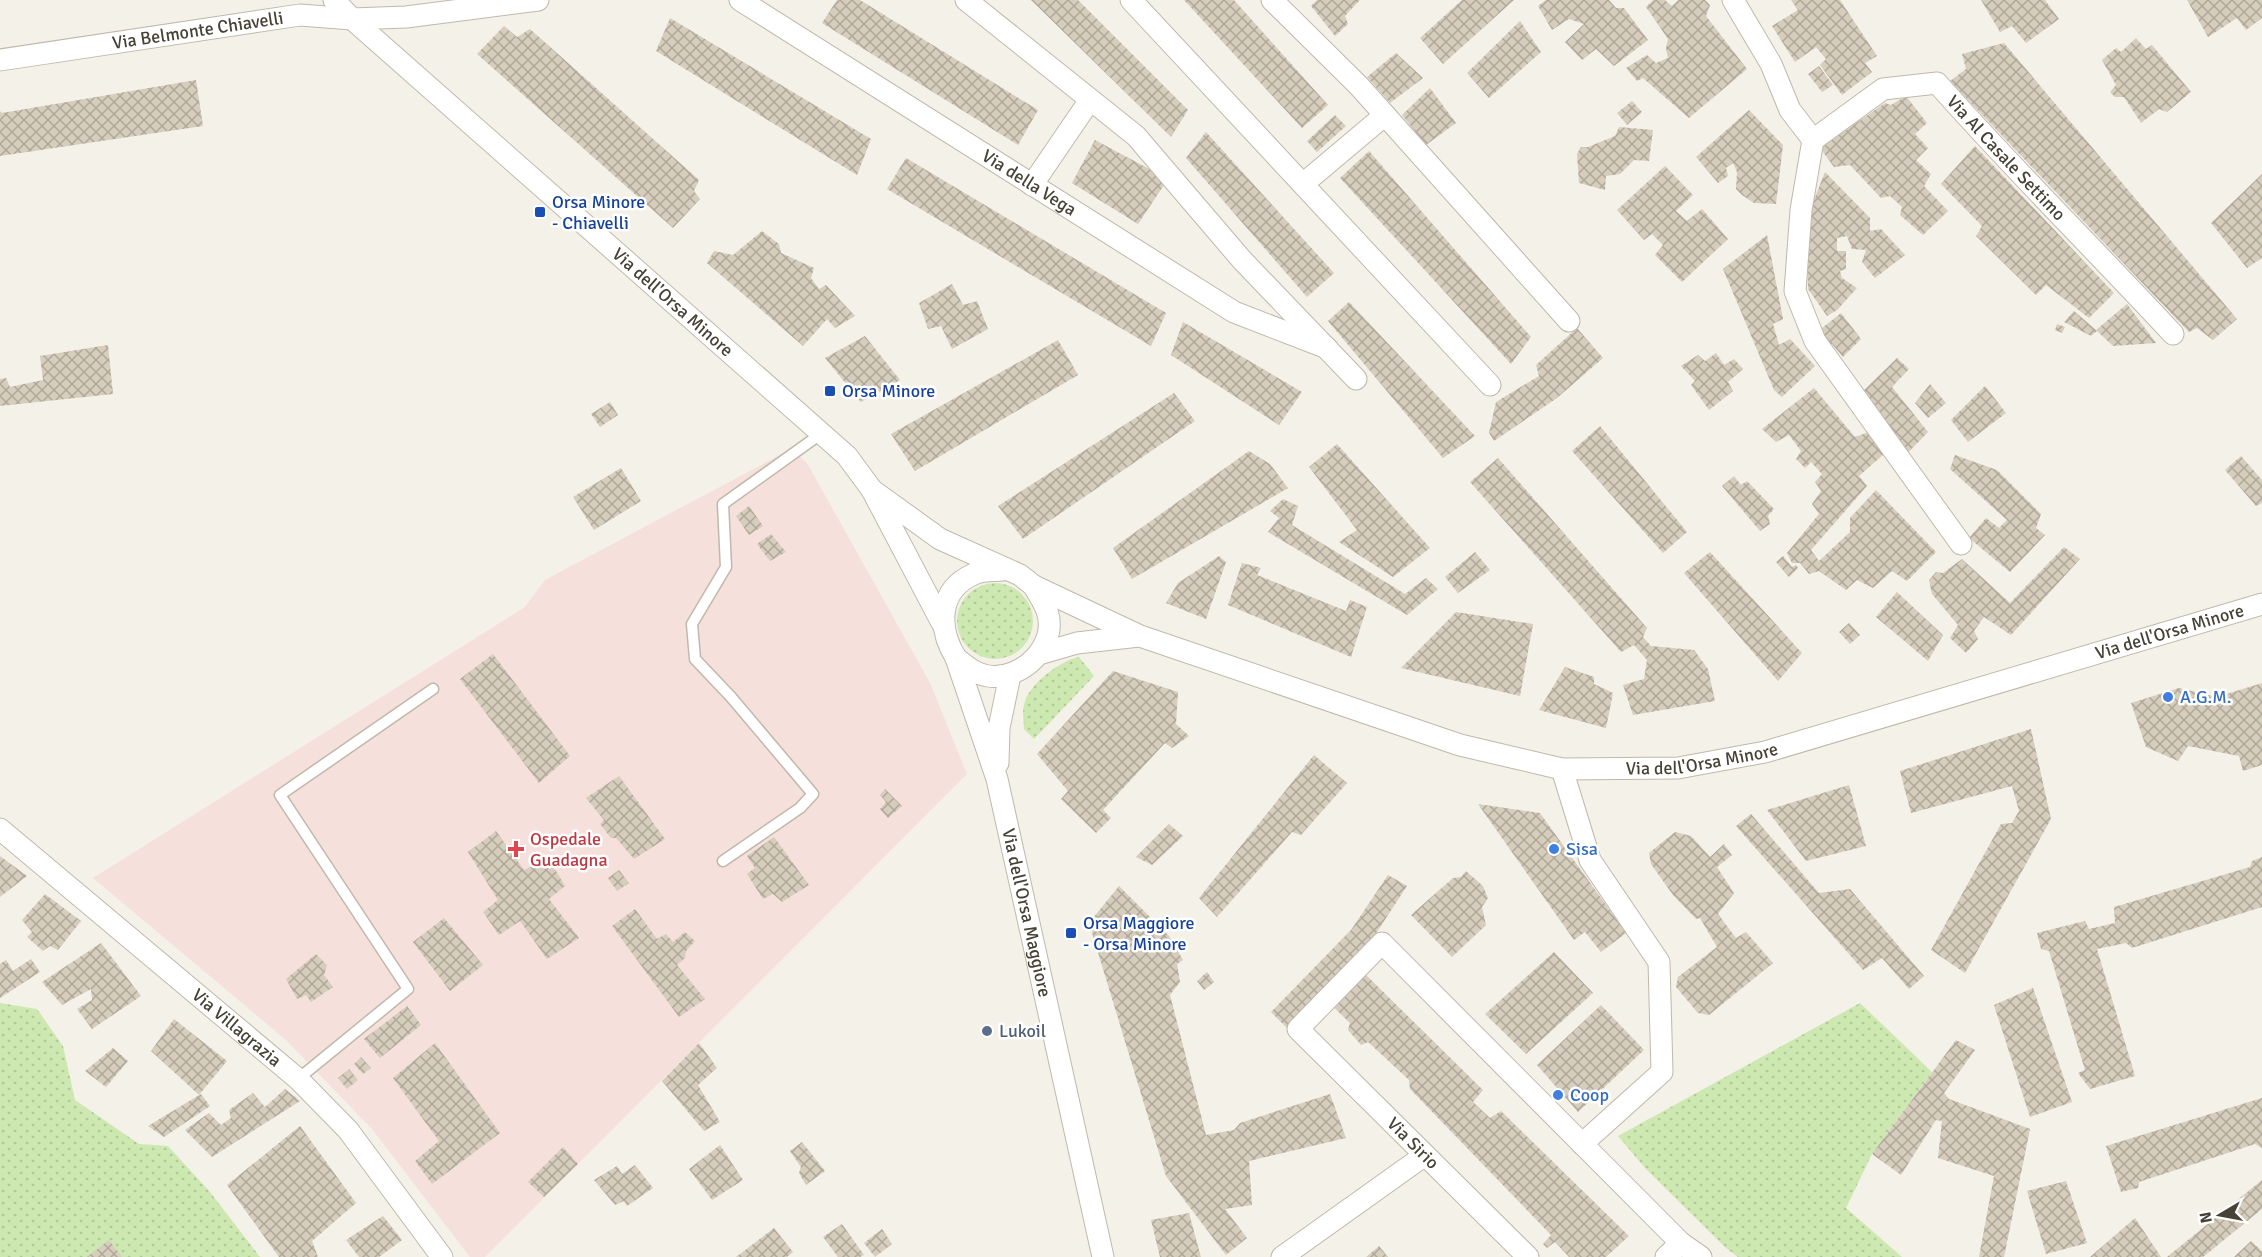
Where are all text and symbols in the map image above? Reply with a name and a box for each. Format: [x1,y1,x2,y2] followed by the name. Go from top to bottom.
[111,7,285,54] street label: Via Belmonte Chiavelli
[1942,91,2070,225] street label: Via Al Casale Settimo
[978,145,1080,221] street label: Via della Vega
[552,191,645,234] place label: Orsa Minore - Chiavelli
[533,205,547,219] marker: Orsa Minore - Chiavelli
[608,243,738,361] street label: Via dell'Orsa Minore
[842,380,935,402] place label: Orsa Minore
[823,384,837,398] marker: Orsa Minore
[2093,599,2246,664] street label: Via dell'Orsa Minore
[2180,686,2231,708] place label: A.G.M.
[2161,690,2175,704] marker: A.G.M.
[1626,738,1781,779] street label: Via dell'Orsa Minore
[997,826,1056,999] street label: Via dell'Orsa Maggiore
[530,828,608,871] place label: Ospedale Guadagna
[1566,838,1598,860] place label: Sisa
[507,840,525,858] marker: Ospedale Guadagna
[1547,842,1561,856] marker: Sisa
[1083,912,1195,955] place label: Orsa Maggiore - Orsa Minore
[1064,926,1078,940] marker: Orsa Maggiore - Orsa Minore
[187,984,286,1071] street label: Via Villagrazia
[999,1020,1046,1042] place label: Lukoil
[980,1024,994,1038] marker: Lukoil
[1570,1084,1609,1106] place label: Coop
[1551,1088,1565,1102] marker: Coop
[1382,1112,1444,1174] street label: Via Sirio
[2190,1185,2250,1245] north arrow
[2195,1210,2217,1225] text: N

